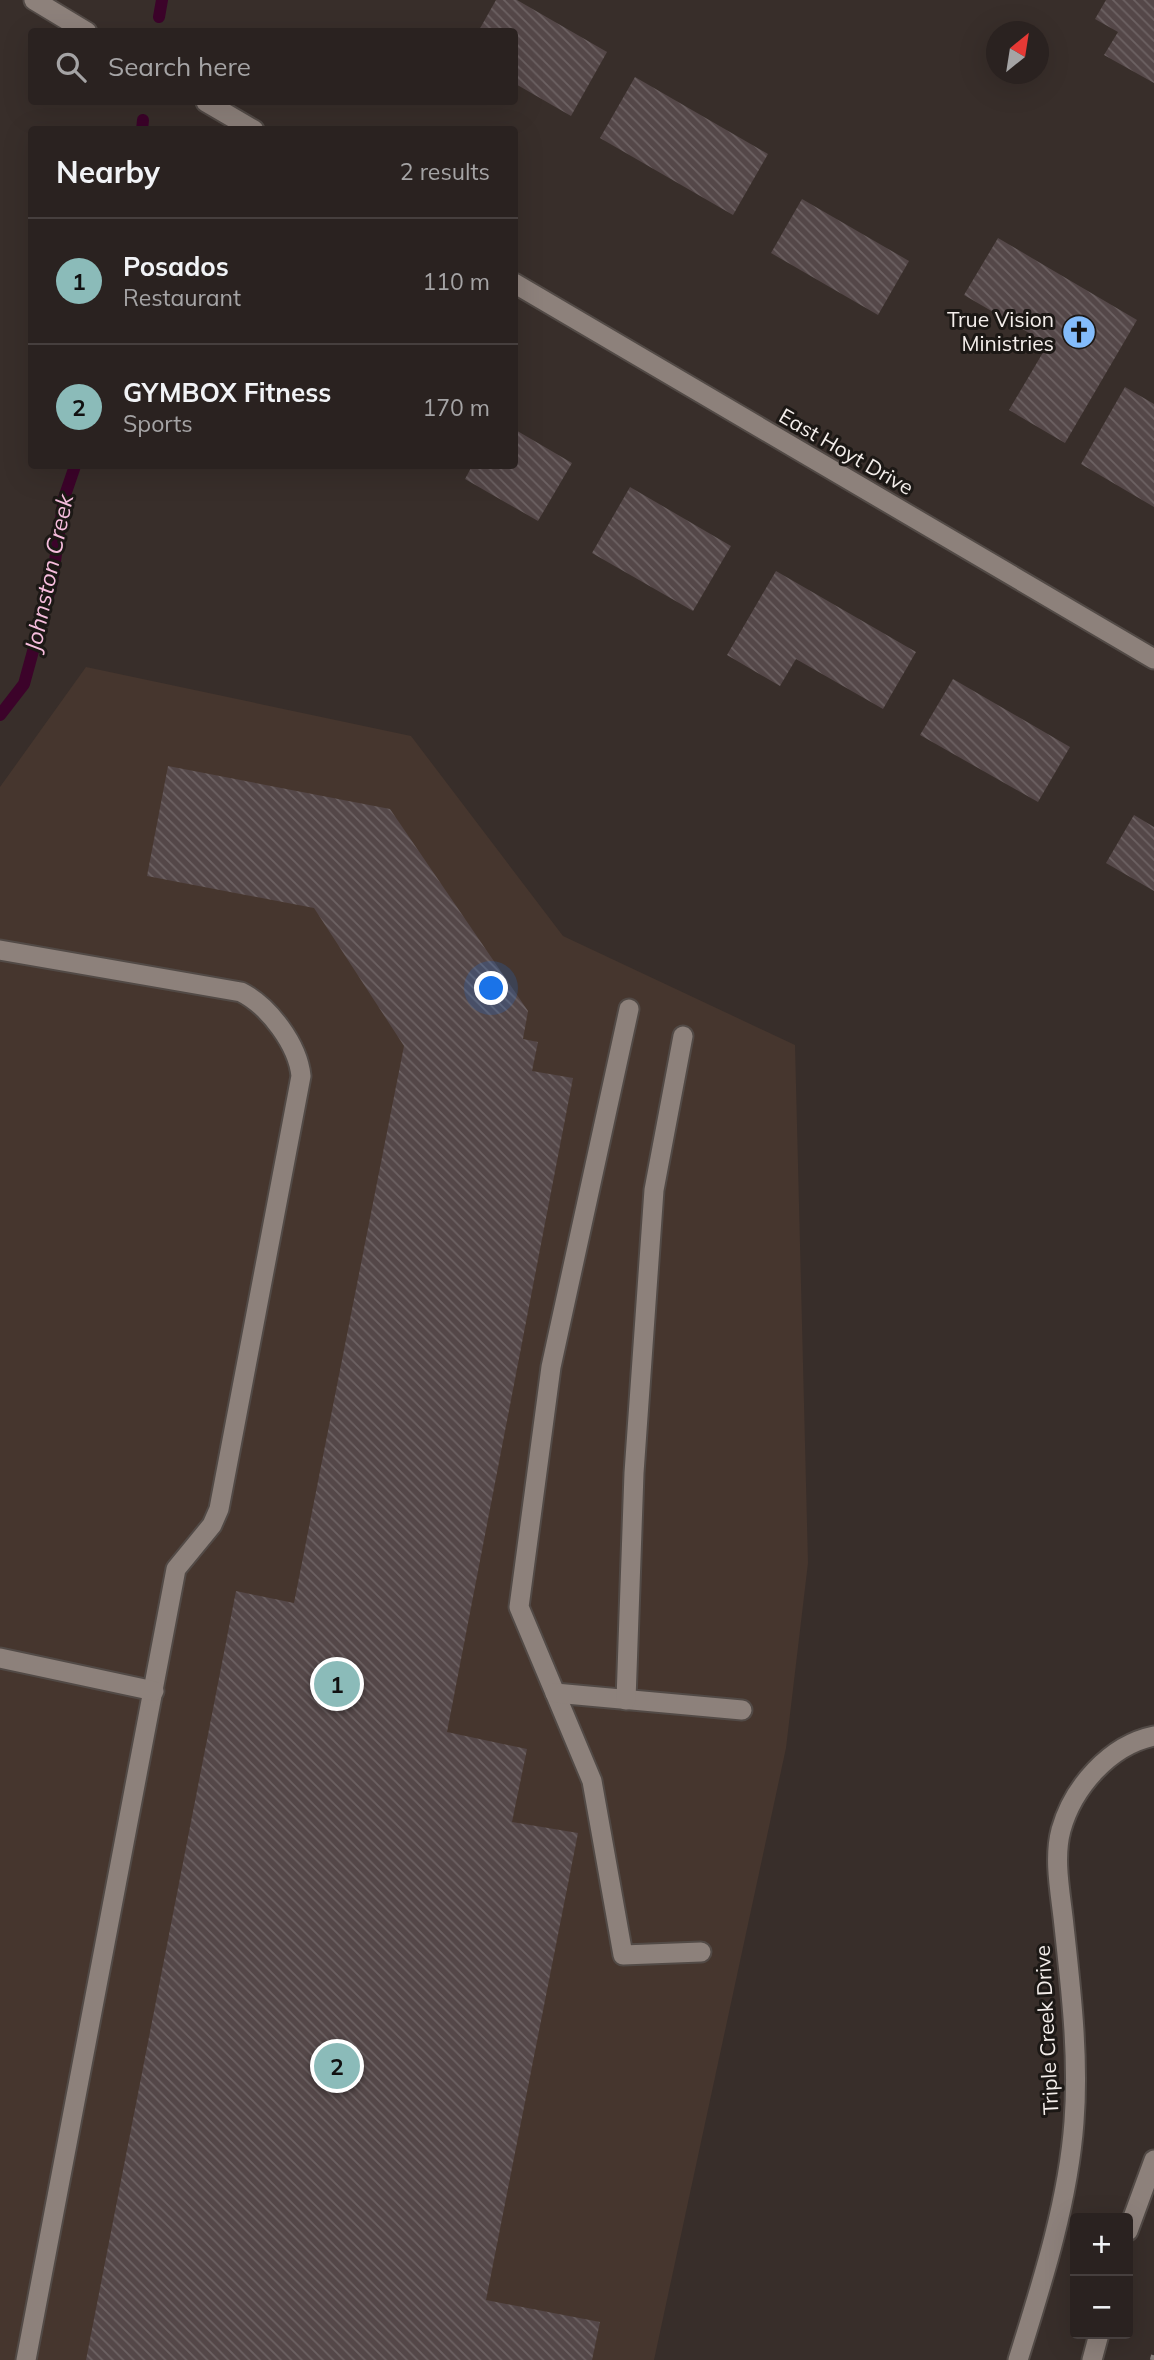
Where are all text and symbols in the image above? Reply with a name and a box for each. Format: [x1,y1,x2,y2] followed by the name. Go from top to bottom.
[986,21,1049,84] north arrow
[28,28,518,105] search box
[52,48,90,86] icon: search
[108,50,251,83] text: Search here
[56,153,160,191] text: Nearby
[400,157,490,186] text: 2 results
[123,250,229,283] text: Posados
[72,267,86,296] text: 1
[422,267,490,296] text: 110 m
[123,283,241,312] text: Restaurant
[947,306,1054,356] place label: True Vision Ministries
[1060,313,1098,351] church icon: True Vision Ministries
[123,376,331,409] text: GYMBOX Fitness
[72,393,86,422] text: 2
[422,393,490,422] text: 170 m
[775,402,918,500] street label: East Hoyt Drive
[123,409,193,438] text: Sports
[17,490,80,656] water label: Johnston Creek
[474,971,508,1005] your location
[314,1658,360,1710] pin: 1
[1029,1945,1063,2116] street label: Triple Creek Drive
[314,2040,360,2092] pin: 2
[1070,2213,1133,2339] map controls
[1070,2213,1133,2276] button: +
[1070,2276,1133,2339] button: −

